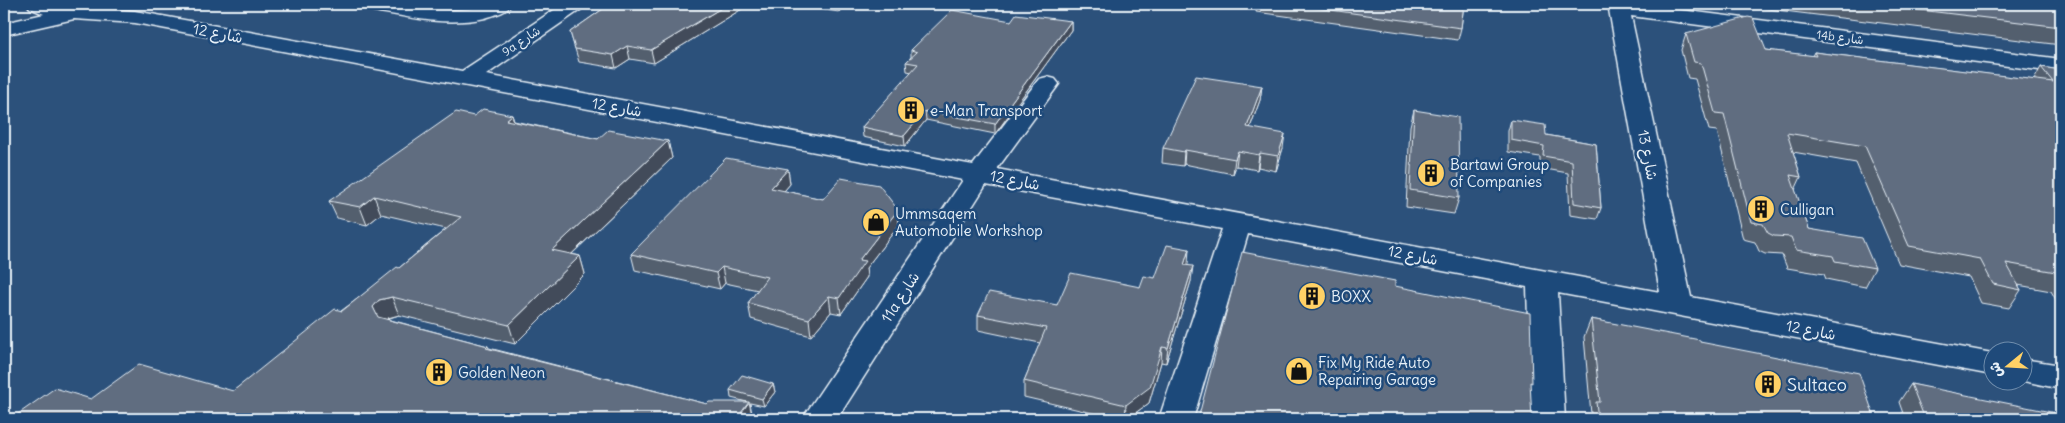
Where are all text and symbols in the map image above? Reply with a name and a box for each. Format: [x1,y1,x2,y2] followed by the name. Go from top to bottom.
[191,19,244,48] street label: شارع 12
[499,23,544,61] street label: 9a شارع
[1815,27,1864,49] street label: 14b شارع
[590,93,643,122] street label: شارع 12
[896,95,926,125] building icon: e-Man Transport
[930,101,1042,120] place label: e-Man Transport
[1633,128,1662,182] street label: شارع 13
[1450,155,1549,191] place label: Bartawi Group of Companies
[1416,158,1446,188] building icon: Bartawi Group of Companies
[988,166,1041,195] street label: شارع 12
[1746,194,1776,224] building icon: Culligan
[1780,200,1834,219] place label: Culligan
[895,204,1043,240] place label: Ummsaqem Automobile Workshop
[861,207,891,237] shop icon: Ummsaqem Automobile Workshop
[1386,241,1439,270] street label: شارع 12
[877,268,924,326] street label: 11a شارع
[1297,281,1327,311] building icon: BOXX
[1331,287,1371,306] place label: BOXX
[1784,316,1837,345] street label: شارع 12
[1982,340,2032,390] north arrow
[1318,353,1436,389] place label: Fix My Ride Auto Repairing Garage
[1284,356,1314,386] shop icon: Fix My Ride Auto Repairing Garage
[424,357,454,387] building icon: Golden Neon
[1985,360,2007,380] text: ش
[458,363,545,382] place label: Golden Neon
[1753,369,1783,399] building icon: Sultaco
[1787,373,1847,396] place label: Sultaco

